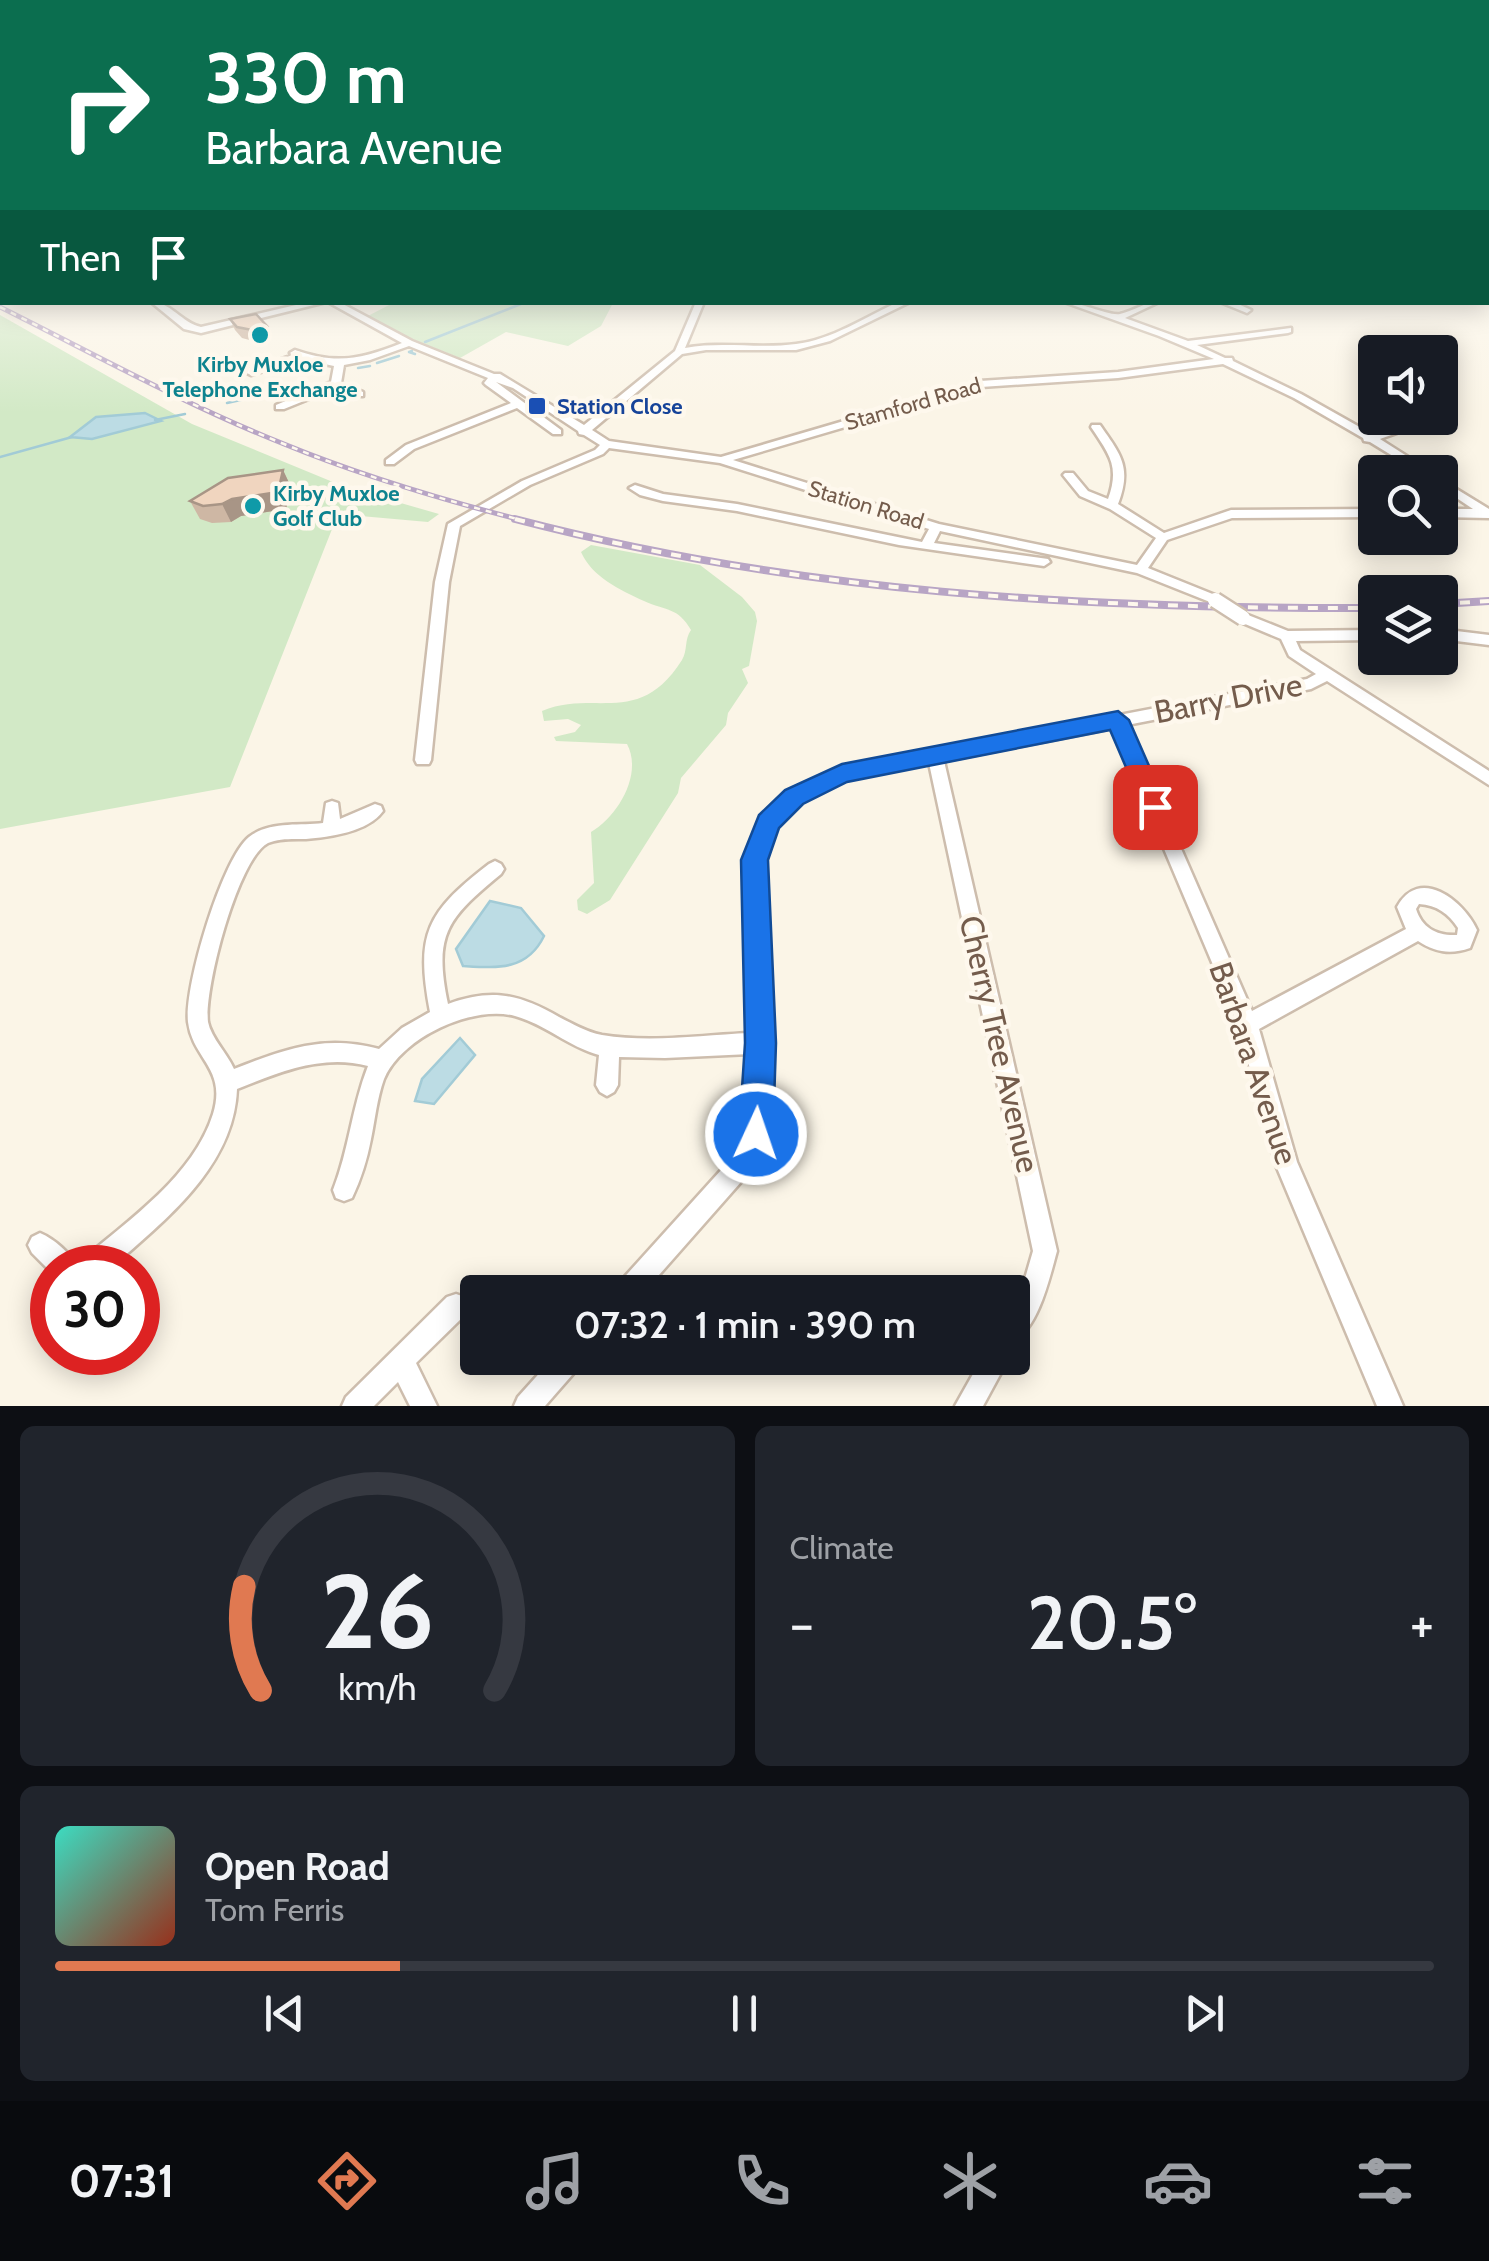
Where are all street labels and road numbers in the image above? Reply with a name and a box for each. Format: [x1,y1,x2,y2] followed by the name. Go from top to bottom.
[842,372,984,436] street label: Stamford Road
[805,475,927,535] street label: Station Road
[1151,665,1305,731] street label: Barry Drive
[951,912,1049,1176] street label: Cherry Tree Avenue
[1201,957,1307,1169] street label: Barbara Avenue

